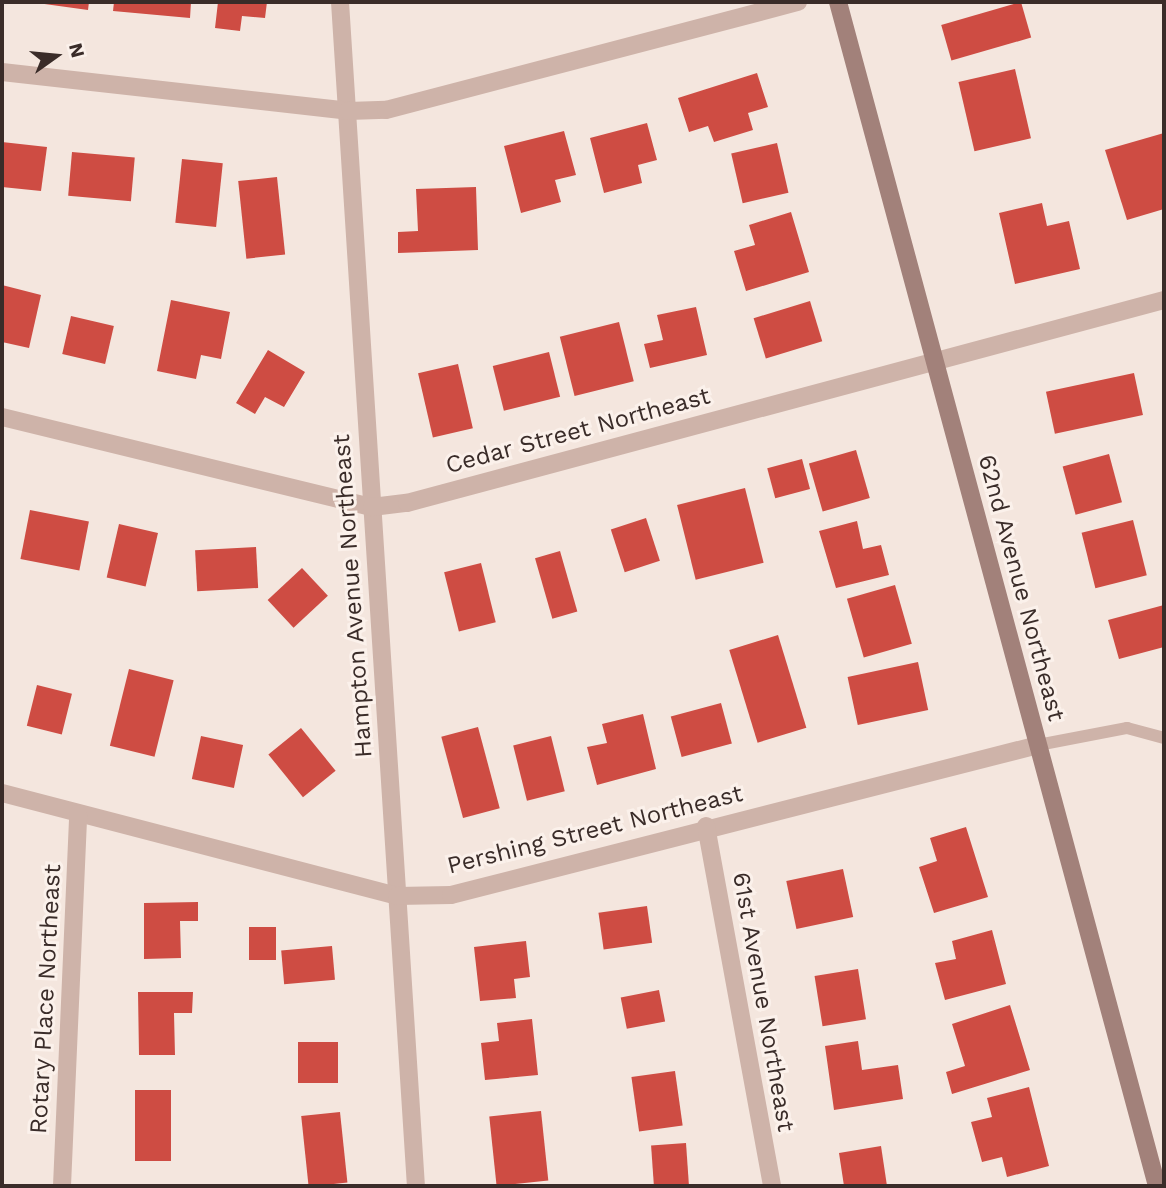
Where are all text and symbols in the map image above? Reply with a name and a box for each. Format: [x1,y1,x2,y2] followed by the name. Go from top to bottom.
[21,21,91,91] north arrow
[64,41,90,60] text: N
[442,382,714,480] street label: Cedar Street Northeast
[327,433,379,759] street label: Hampton Avenue Northeast
[971,451,1071,725] street label: 62nd Avenue Northeast
[444,779,746,881] street label: Pershing Street Northeast
[25,863,67,1135] street label: Rotary Place Northeast
[726,870,800,1134] street label: 61st Avenue Northeast

